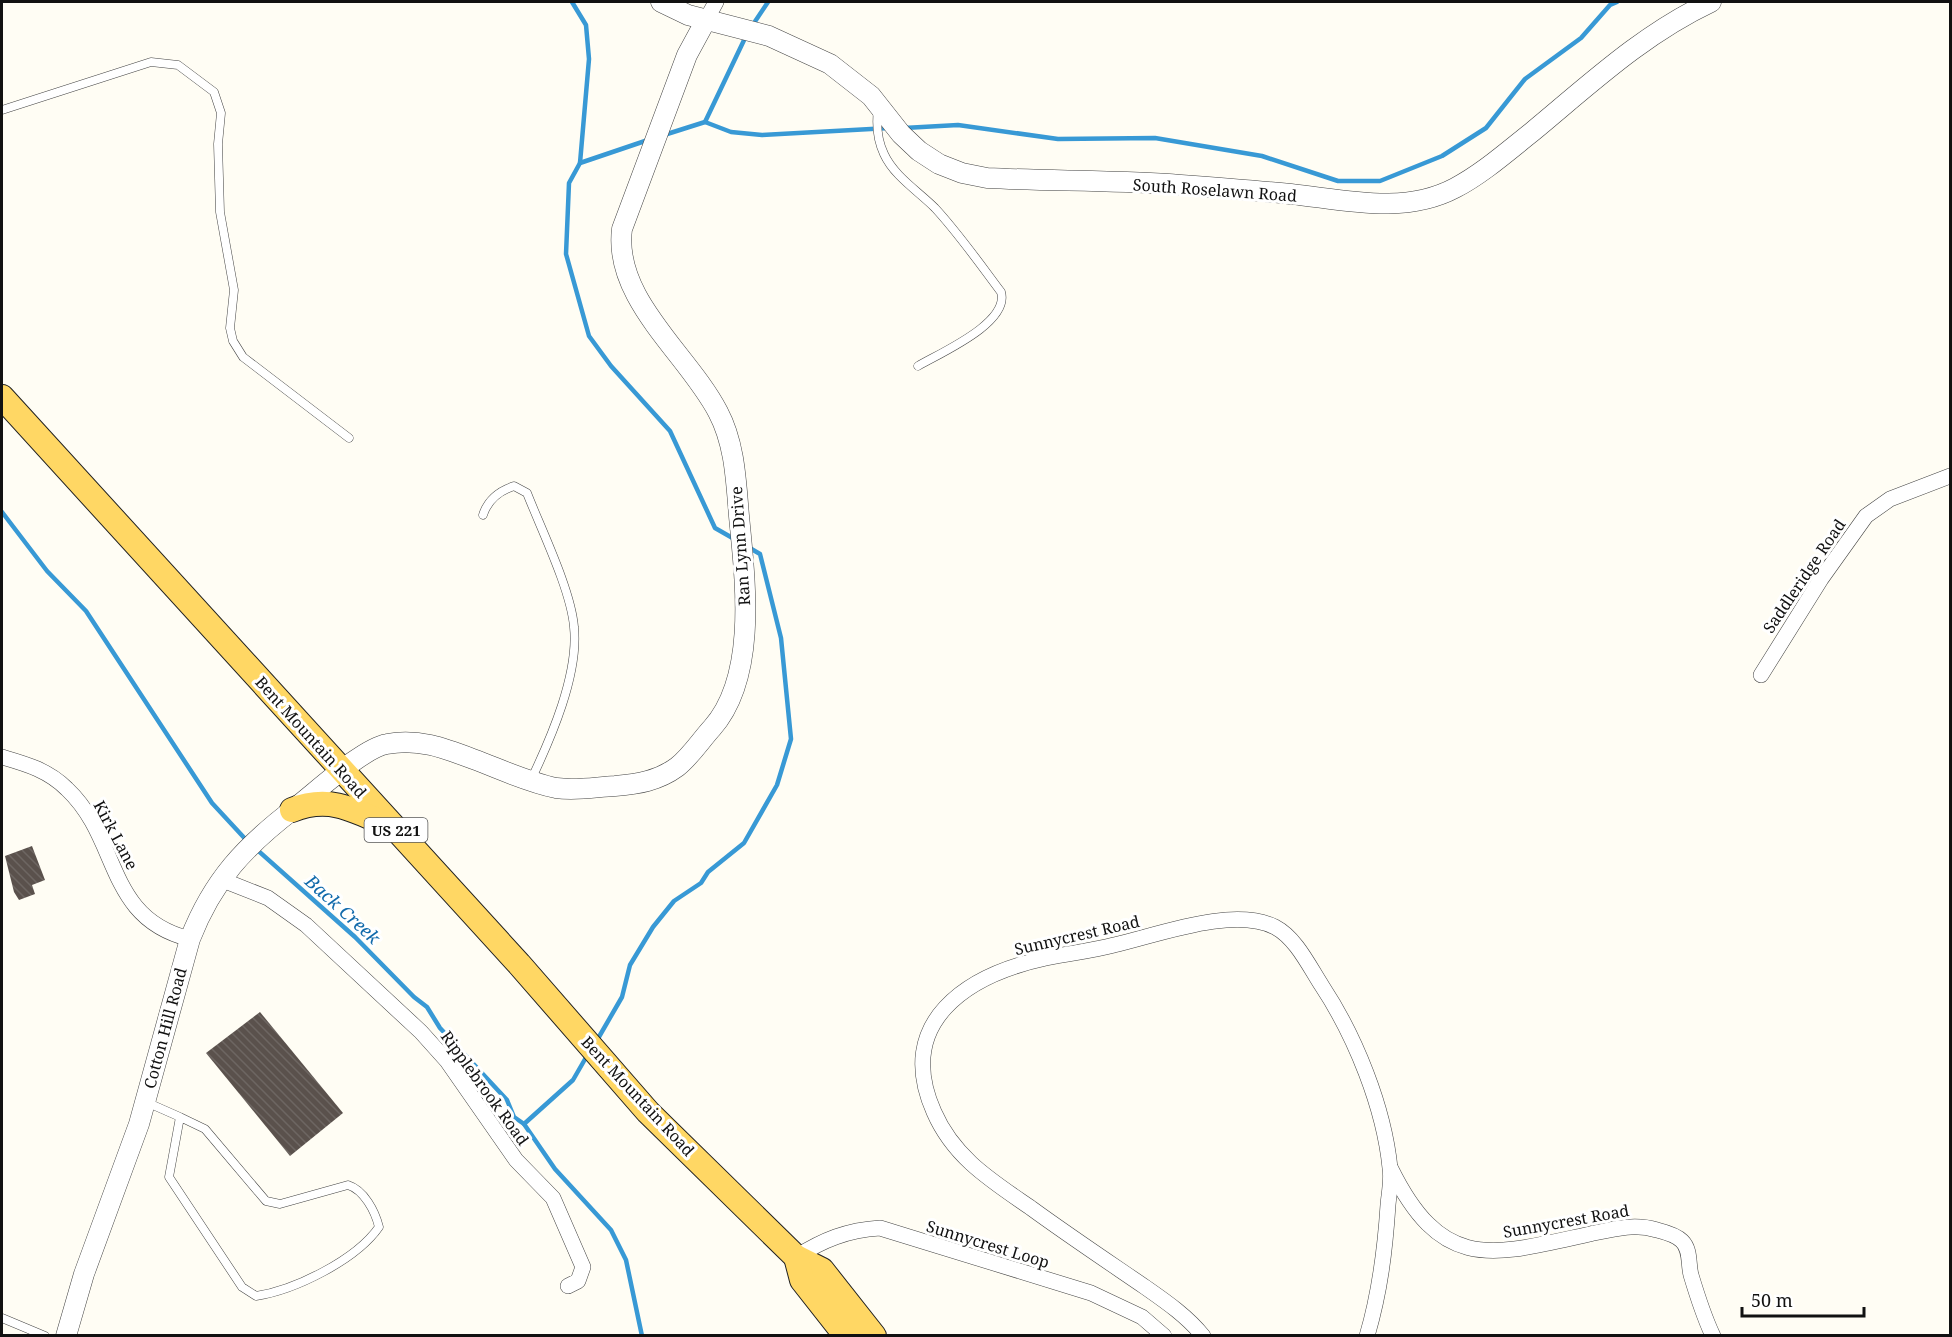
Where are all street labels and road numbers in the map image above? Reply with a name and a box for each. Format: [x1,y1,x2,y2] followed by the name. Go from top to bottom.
[1132,173,1298,207] street label: South Roselawn Road
[725,486,755,606] street label: Ran Lynn Drive
[1758,514,1850,637] street label: Saddleridge Road
[250,671,372,803] street label: Bent Mountain Road
[89,797,143,873] street label: Kirk Lane
[364,818,428,842] road number: US 221
[1012,910,1142,960] street label: Sunnycrest Road
[138,965,192,1091] street label: Cotton Hill Road
[436,1026,534,1150] street label: Ripplebrook Road
[577,1031,700,1161] street label: Bent Mountain Road
[1501,1199,1631,1243] street label: Sunnycrest Road
[924,1215,1052,1273] street label: Sunnycrest Loop

